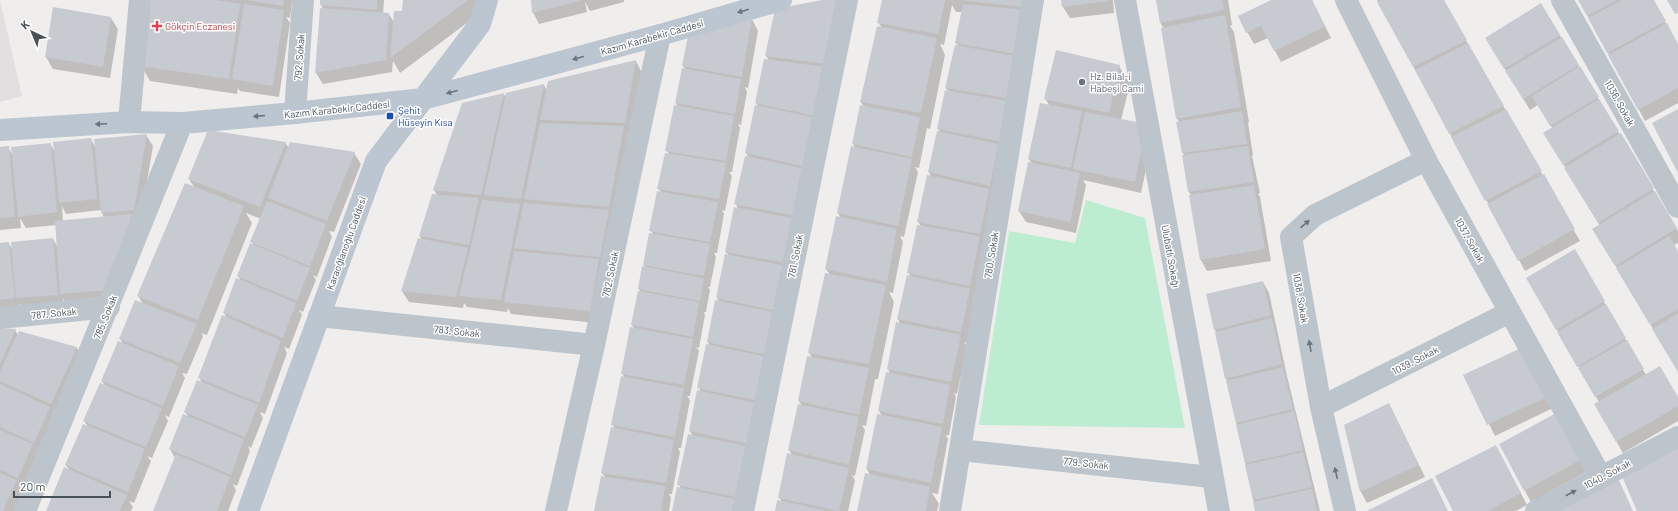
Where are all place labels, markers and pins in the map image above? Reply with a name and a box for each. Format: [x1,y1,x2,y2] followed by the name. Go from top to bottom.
[165,20,235,32] place label: Gökçin Eczanesi
[152,21,162,31] marker: Gökçin Eczanesi
[1090,70,1144,94] place label: Hz. Bilal-i Habeşi Cami
[1077,77,1087,87] marker: Hz. Bilal-i Habeşi Cami
[398,104,453,128] place label: Şehit Hüseyin Kısa
[385,111,395,121] marker: Şehit Hüseyin Kısa

